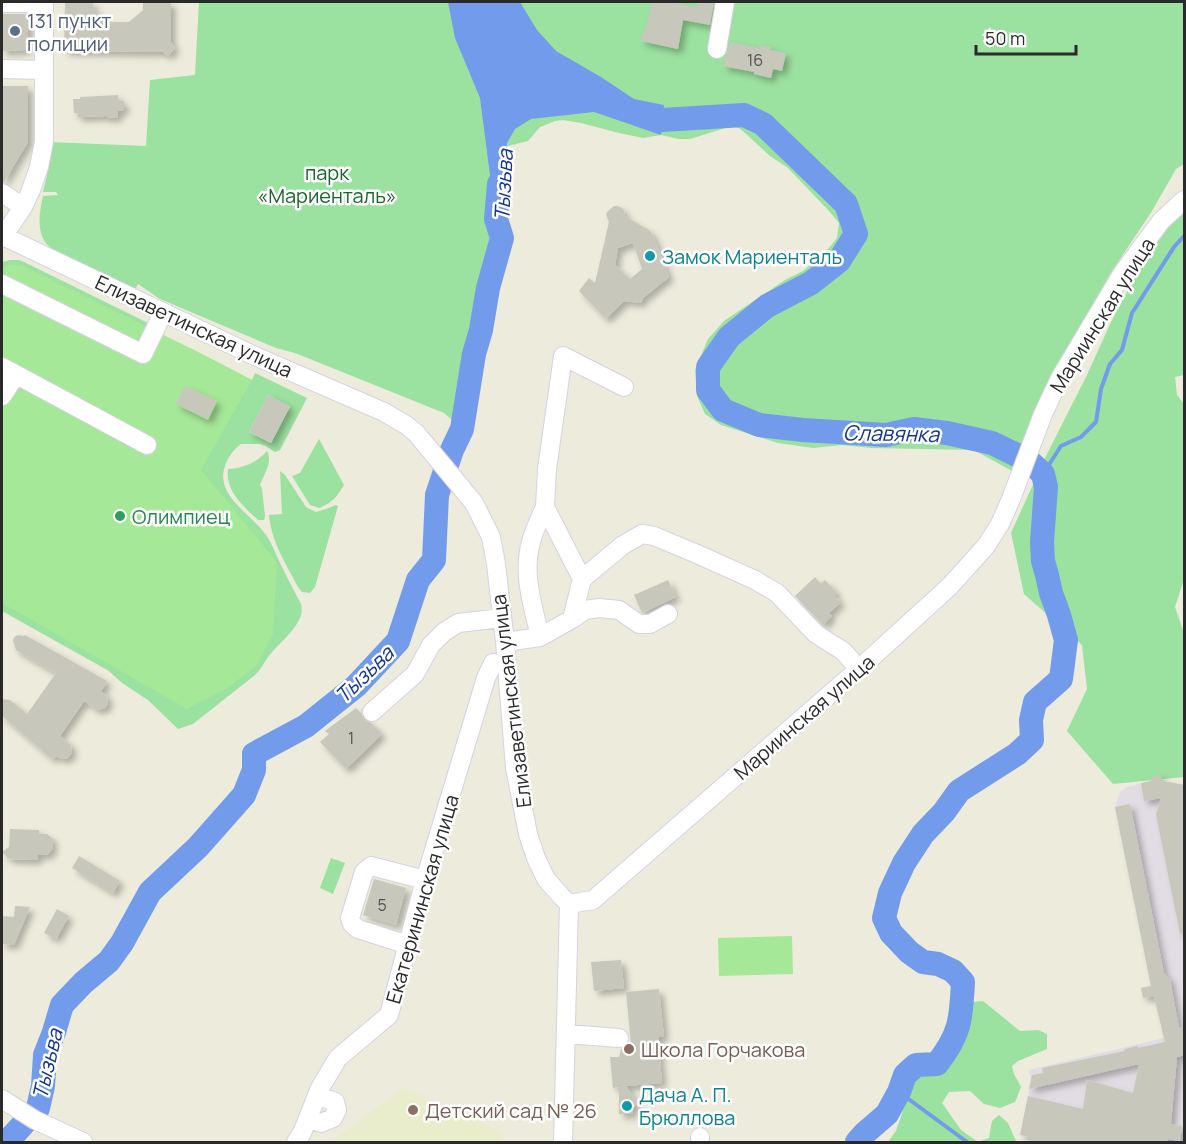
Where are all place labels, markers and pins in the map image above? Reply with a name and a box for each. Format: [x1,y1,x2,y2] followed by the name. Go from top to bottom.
[27,7,111,57] place label: 131 пункт полиции
[8,24,22,38] marker: 131 пункт полиции
[662,243,842,270] place label: Замок Мариенталь
[643,249,657,263] marker: Замок Мариенталь
[132,503,231,530] place label: Олимпиец
[113,509,127,523] marker: Олимпиец
[641,1036,805,1063] place label: Школа Горчакова
[622,1042,636,1056] marker: Школа Горчакова
[639,1081,735,1131] place label: Дача А. П. Брюллова
[425,1097,597,1124] place label: Детский сад № 26
[620,1099,634,1113] marker: Дача А. П. Брюллова
[406,1103,420,1117] marker: Детский сад № 26

